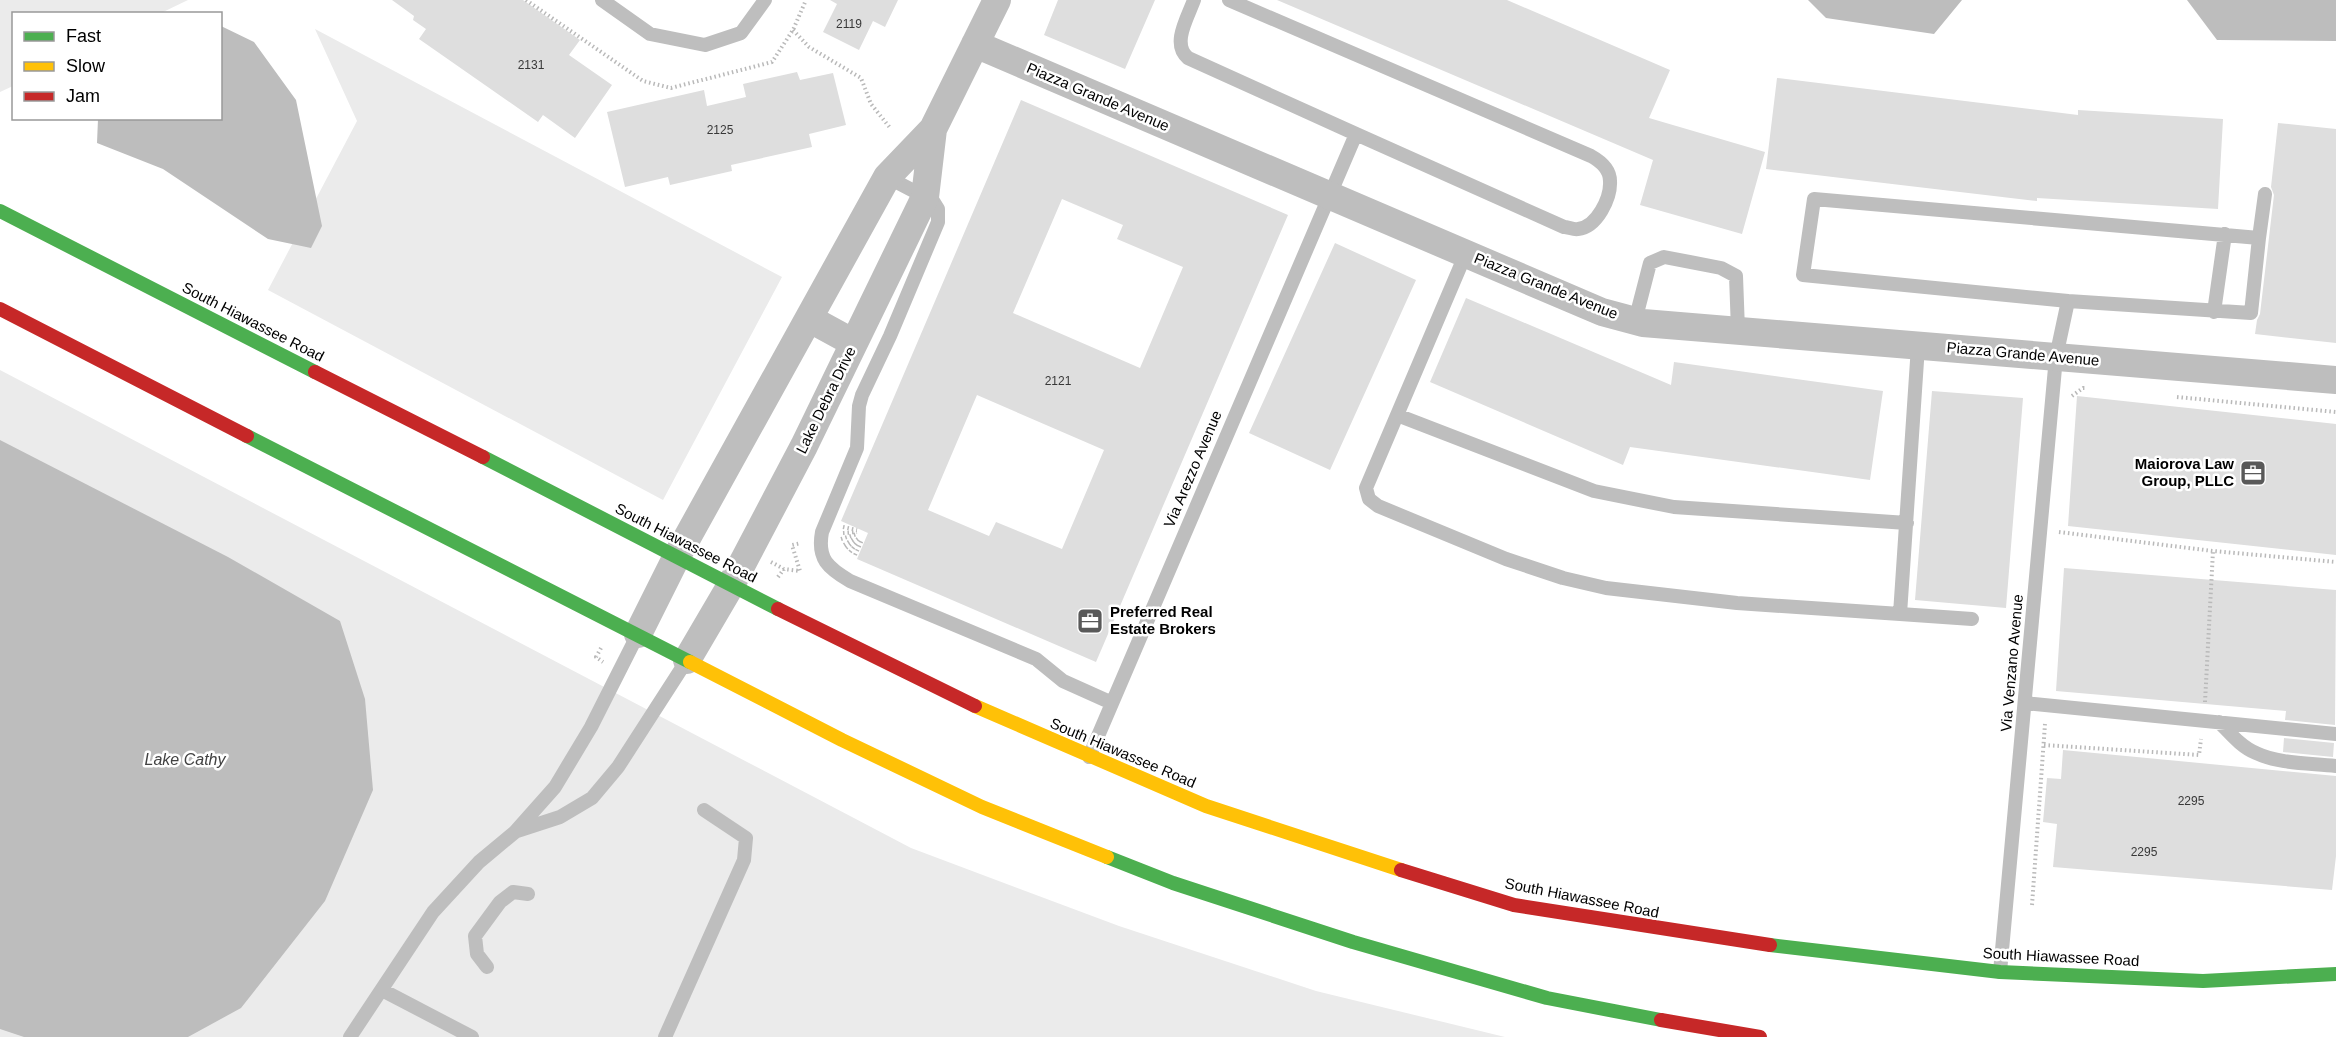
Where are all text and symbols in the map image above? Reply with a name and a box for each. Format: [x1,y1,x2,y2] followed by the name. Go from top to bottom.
[12,12,222,120] legend
[836,17,862,31] house number: 2119
[66,26,101,46] text: Fast
[66,56,106,76] text: Slow
[518,58,545,72] house number: 2131
[1024,59,1172,134] street label: Piazza Grande Avenue
[66,86,100,106] text: Jam
[707,123,734,137] house number: 2125
[1472,249,1620,322] street label: Piazza Grande Avenue
[180,278,327,365] street label: South Hiawassee Road
[1946,338,2100,369] street label: Piazza Grande Avenue
[792,344,859,456] street label: Lake Debra Drive
[1045,374,1072,388] house number: 2121
[1160,408,1225,530] street label: Via Arezzo Avenue
[2135,455,2234,489] place label: Maiorova Law Group, PLLC
[2238,458,2268,488] office icon: Maiorova Law Group, PLLC
[613,499,760,586] street label: South Hiawassee Road
[1997,594,2026,732] street label: Via Venzano Avenue
[1110,603,1216,637] place label: Preferred Real Estate Brokers
[1075,606,1105,636] office icon: Preferred Real Estate Brokers
[1048,714,1199,791] street label: South Hiawassee Road
[145,751,226,768] water label: Lake Cathy
[2178,794,2205,808] house number: 2295
[2131,845,2158,859] house number: 2295
[1504,874,1661,921] street label: South Hiawassee Road
[1982,944,2140,969] street label: South Hiawassee Road

